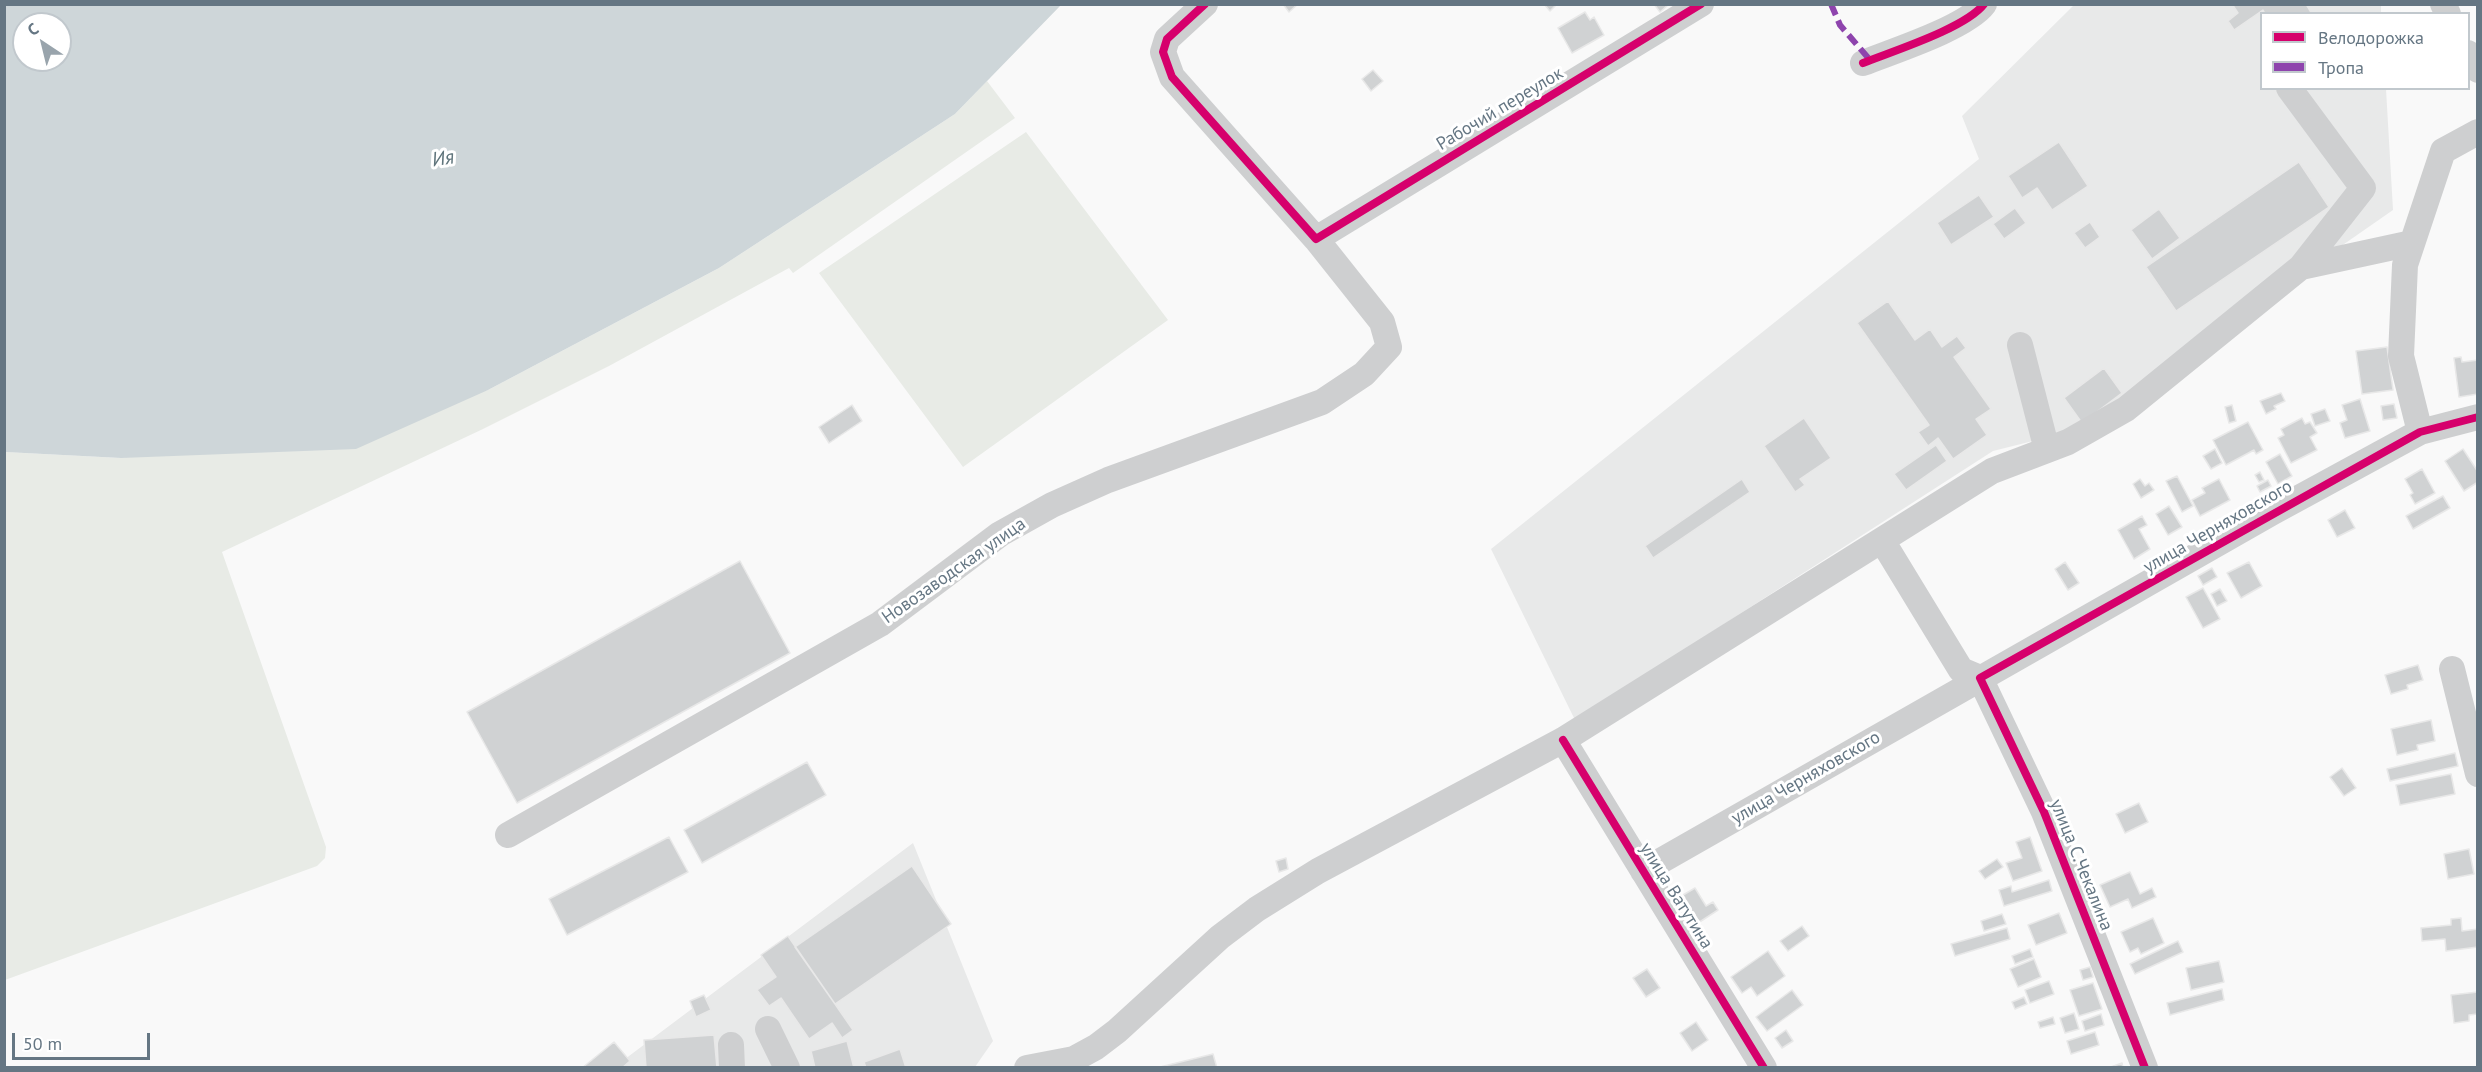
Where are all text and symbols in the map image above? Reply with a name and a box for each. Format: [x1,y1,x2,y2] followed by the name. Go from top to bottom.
[12,12,72,72] north arrow
[2260,12,2470,90] legend
[23,18,42,40] text: С
[2318,26,2424,49] text: Велодорожка
[2318,56,2364,79] text: Тропа
[1433,63,1567,155] street label: Рабочий переулок
[430,145,456,173] water label: Ия
[2140,476,2296,578] street label: улица Черняховского
[878,513,1030,629] street label: Новозаводская улица
[1728,727,1884,829] street label: улица Черняховского
[2045,796,2117,934] street label: улица С.Чекалина
[1635,839,1717,953] street label: улица Ватутина
[15,1021,153,1059] scale bar
[23,1032,62,1055] text: 50 m

